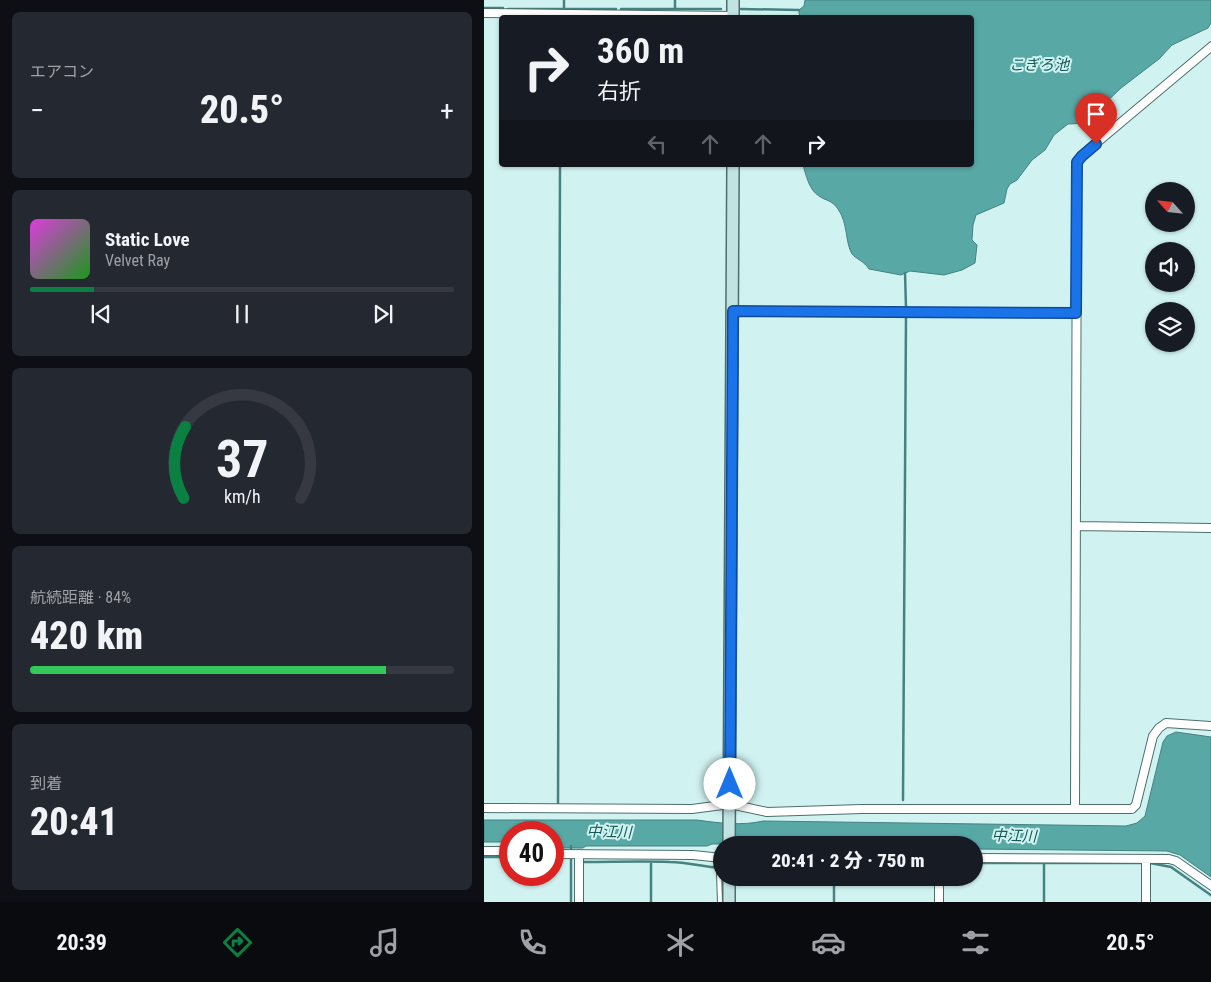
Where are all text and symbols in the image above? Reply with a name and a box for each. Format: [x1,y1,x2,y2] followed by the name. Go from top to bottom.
[597,31,684,72] text: 360 m
[514,35,579,100] icon: right
[1009,56,1071,74] water label: こぎろ池
[30,62,94,81] text: エアコン
[597,79,641,104] text: 右折
[200,88,284,132] text: 20.5°
[1075,93,1117,144] pin
[30,94,44,127] text: −
[440,94,454,127] text: +
[1082,100,1110,128] icon: arrive
[643,130,671,158] icon: left
[696,130,724,158] icon: ahead
[749,130,777,158] icon: ahead
[802,130,830,158] icon: right
[1145,182,1195,232] north arrow
[1145,182,1195,352] map controls
[105,228,190,251] text: Static Love
[1145,242,1195,292] button: sound
[105,251,170,270] text: Velvet Ray
[87,300,115,328] icon: previous
[228,300,256,328] icon: pause
[369,300,397,328] icon: next
[1145,302,1195,352] button: layers
[216,429,268,490] text: 37
[224,486,260,507] text: km/h
[30,588,131,607] text: 航続距離 · 84%
[30,614,143,658] text: 420 km
[703,757,755,809] position arrow
[30,774,62,793] text: 到着
[30,800,118,844] text: 20:41
[499,821,564,886] speed limit sign: 40
[586,823,634,841] water label: 中江川
[991,827,1039,845] water label: 中江川
[771,849,925,872] text: 20:41 · 2 分 · 750 m
[220,925,255,960] icon: directions
[367,925,402,960] icon: music
[515,925,550,960] icon: phone
[663,925,698,960] icon: climate
[811,925,846,960] icon: car
[958,925,993,960] icon: filters
[56,930,107,955] text: 20:39
[1106,930,1155,955] text: 20.5°

